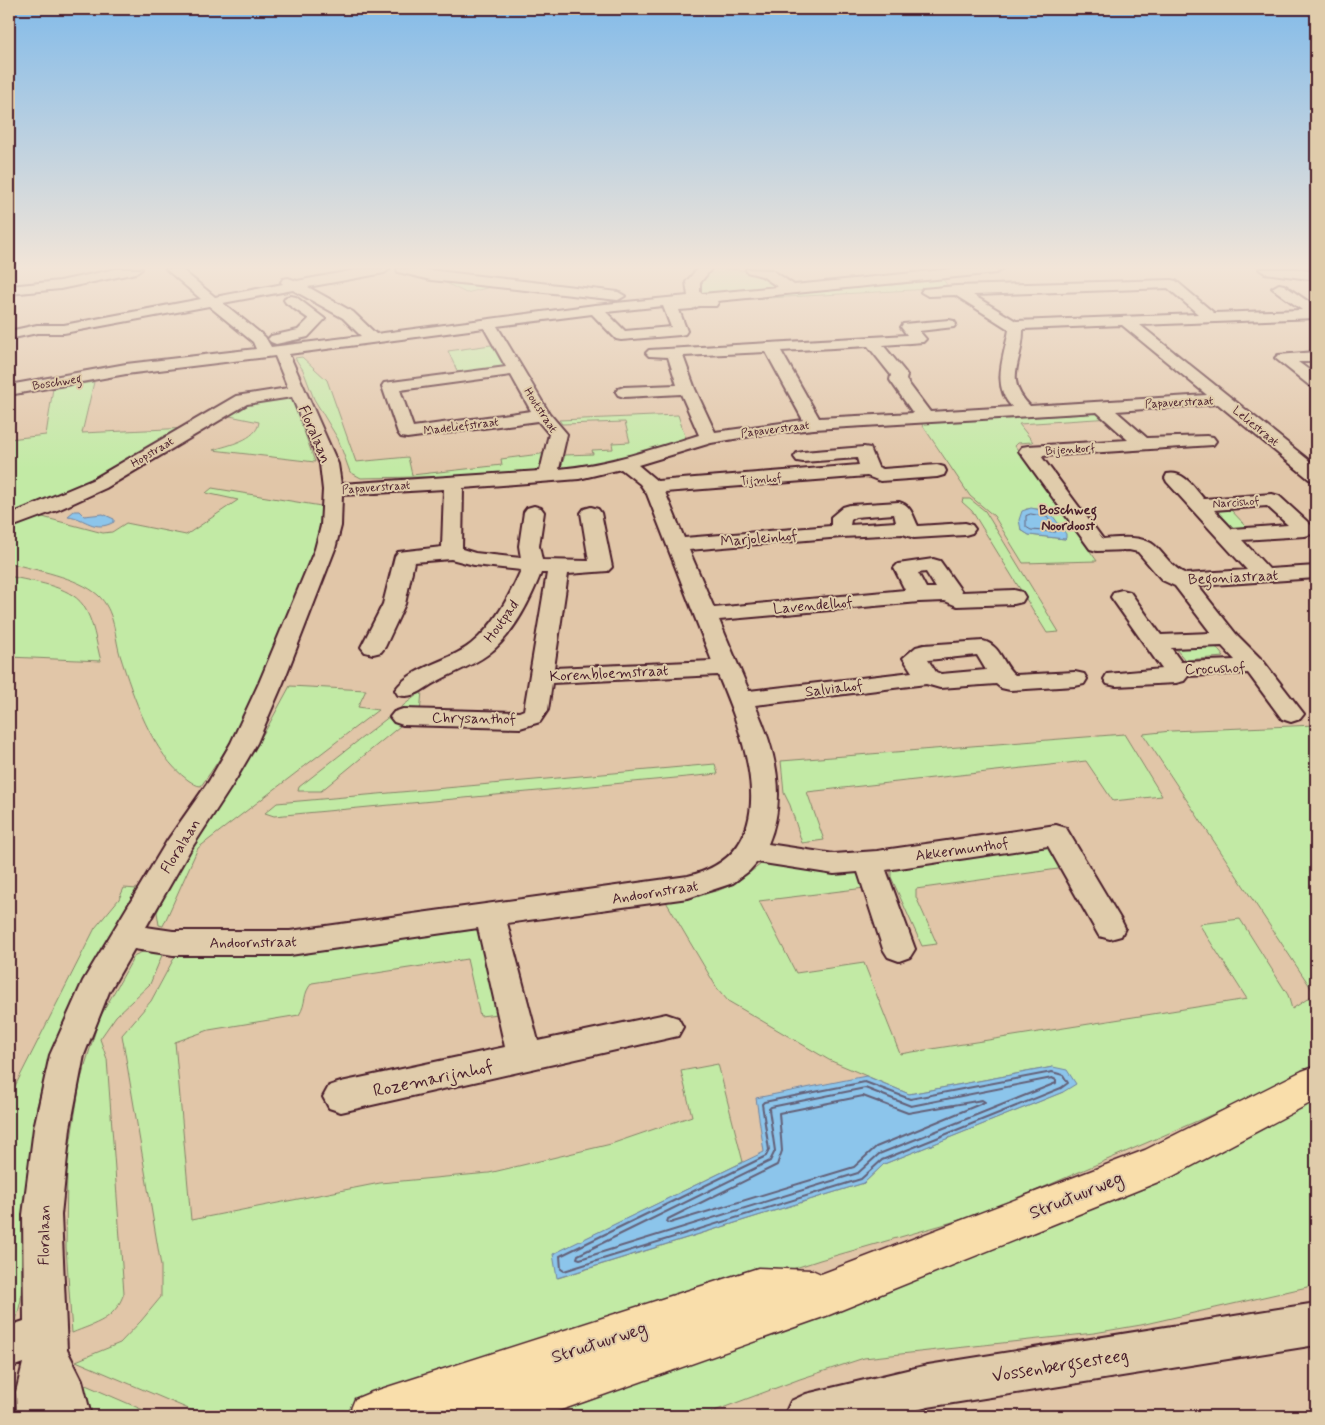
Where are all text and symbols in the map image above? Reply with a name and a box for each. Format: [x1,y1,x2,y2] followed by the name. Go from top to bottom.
[31,371,83,396] street label: Boschweg
[520,385,561,437] street label: Houtstraat
[1144,393,1214,413] street label: Papaverstraat
[293,403,335,466] street label: Floralaan
[1229,403,1282,451] street label: Leliestraat
[423,414,500,440] street label: Madeliefstraat
[740,418,811,442] street label: Papaverstraat
[128,433,177,472] street label: Hopstraat
[1045,440,1096,460] street label: Bijenkorf
[740,470,783,490] street label: Tijmhof
[341,478,411,498] street label: Papaverstraat
[1212,493,1260,513] street label: Narcishof
[1039,501,1097,535] district label: Boschweg Noordoost
[720,526,799,552] street label: Marjoleinhof
[1188,566,1279,591] street label: Begoniastraat
[772,593,854,619] street label: Lavendelhof
[480,596,524,647] street label: Houtpad
[1184,658,1246,680] street label: Crocushof
[549,661,669,687] street label: Korenbloemstraat
[804,676,864,702] street label: Salviahof
[432,708,516,730] street label: Chrysanthof
[156,815,205,878] street label: Floralaan
[914,834,1010,866] street label: Akkermunthof
[610,876,700,910] street label: Andoornstraat
[209,932,297,954] street label: Andoornstraat
[371,1054,496,1103] street label: Rozemarijnhof
[1026,1166,1127,1227] street label: Structuurweg
[34,1204,56,1266] street label: Floralaan
[549,1316,650,1371] street label: Structuurweg
[990,1343,1130,1391] street label: Vossenbergsesteeg

